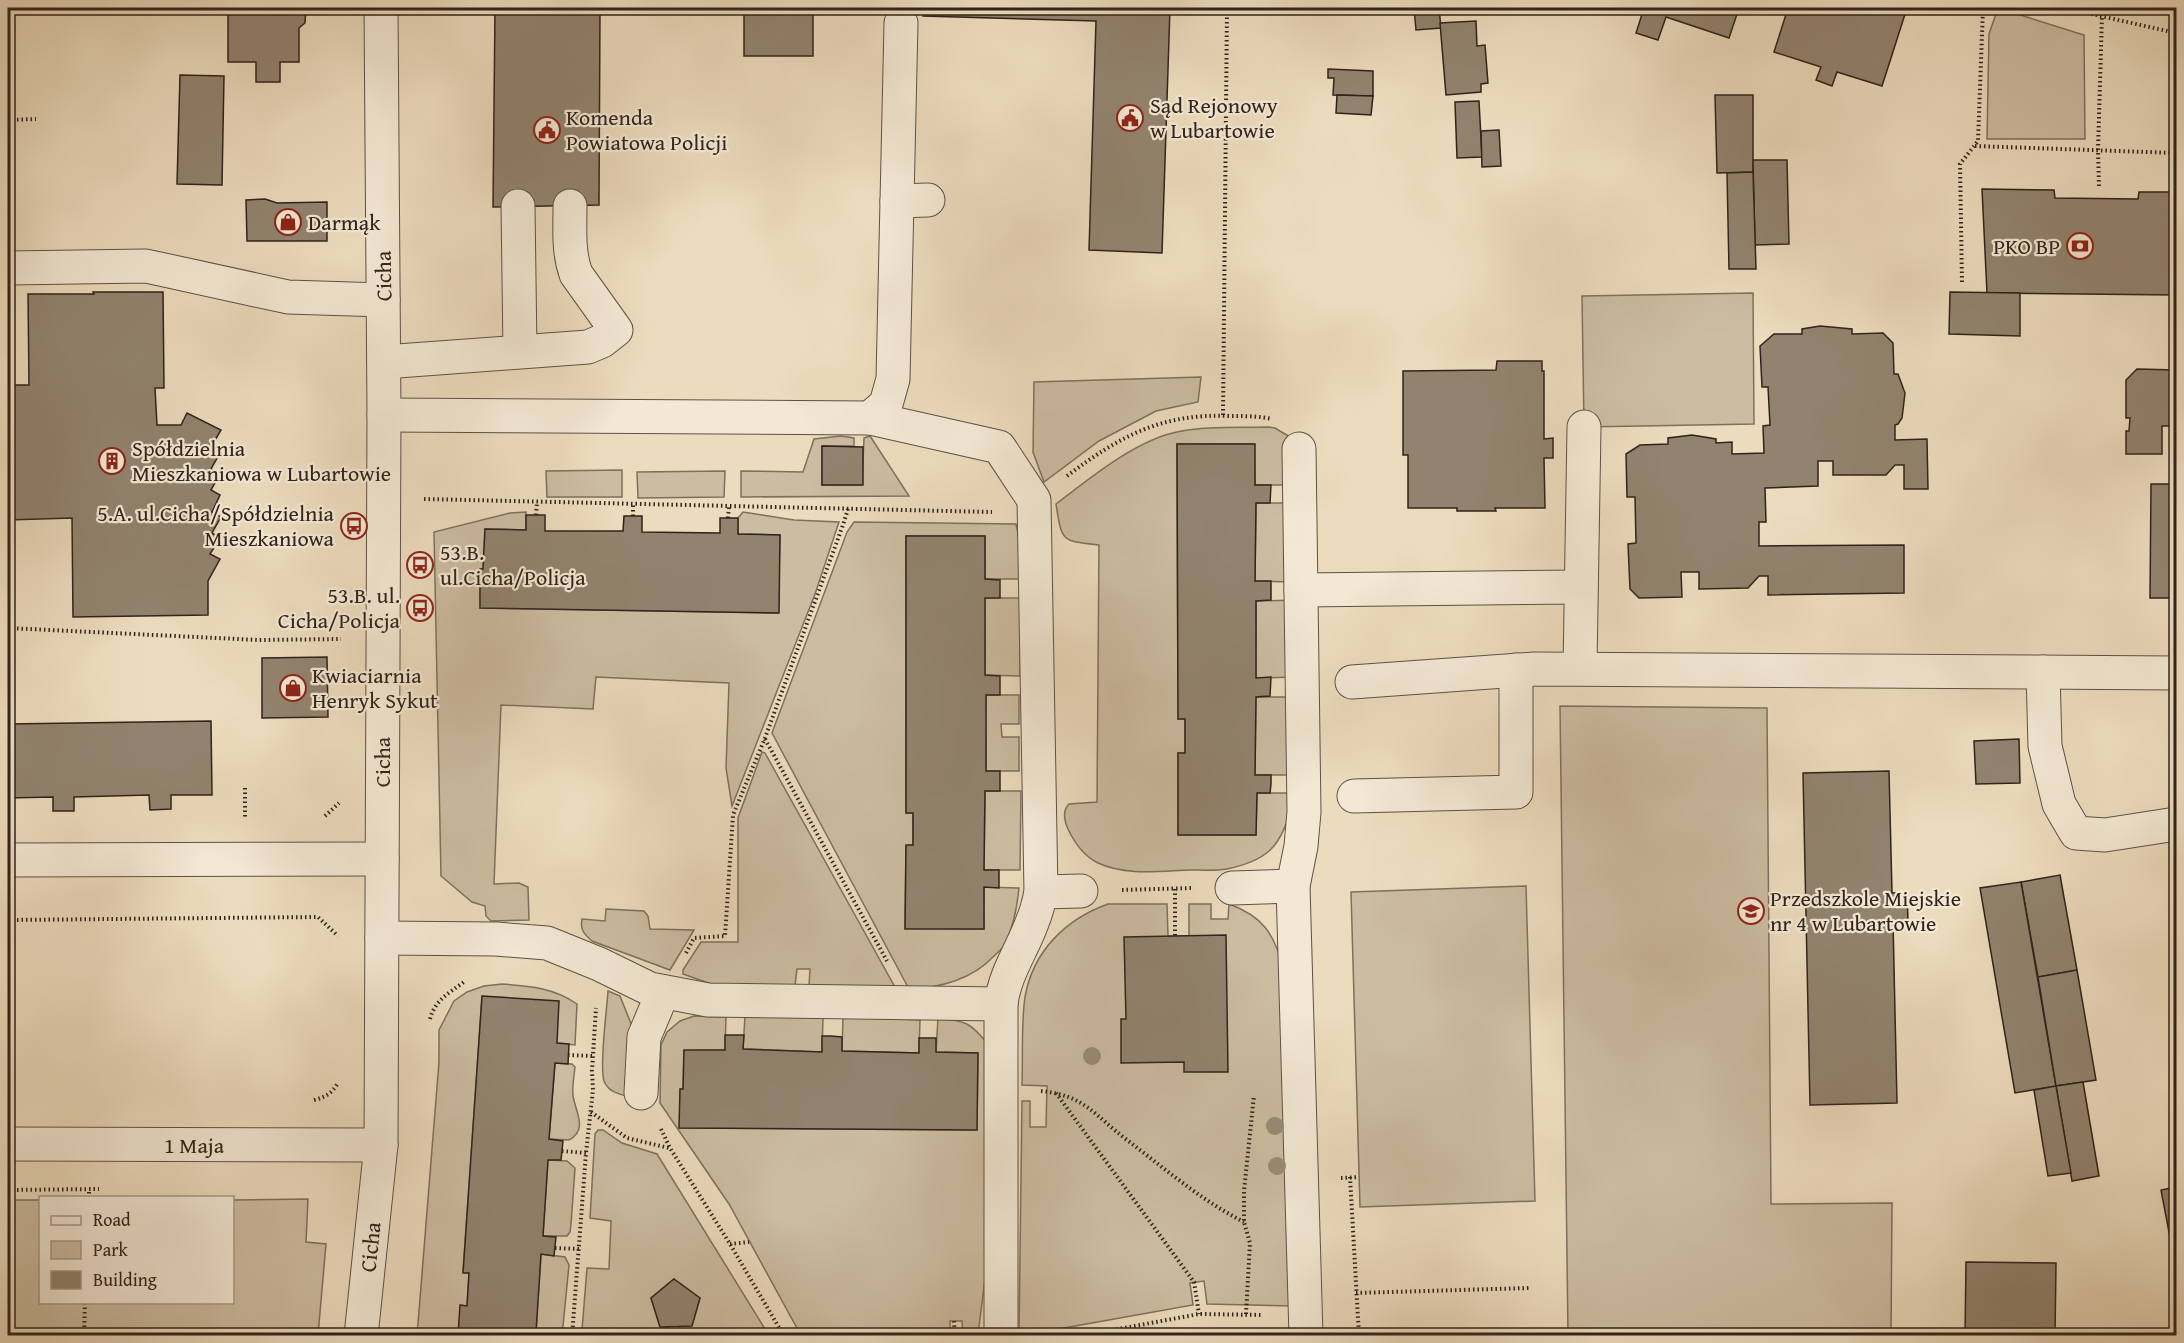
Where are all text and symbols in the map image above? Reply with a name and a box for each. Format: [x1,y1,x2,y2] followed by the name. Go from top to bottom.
[1150,89,1278,146] place label: Sąd Rejonowy w Lubartowie
[566,101,727,158] place label: Komenda Powiatowa Policji
[1115,103,1145,133] public building icon: Sąd Rejonowy w Lubartowie
[532,115,562,145] public building icon: Komenda Powiatowa Policji
[308,206,381,238] place label: Darmąk
[273,207,303,237] shop icon: Darmąk
[1993,230,2060,262] place label: PKO BP
[2065,231,2095,261] bank icon: PKO BP
[367,250,399,301] street label: Cicha
[132,432,391,489] place label: Spółdzielnia Mieszkaniowa w Lubartowie
[97,446,127,476] building icon: Spółdzielnia Mieszkaniowa w Lubartowie
[97,497,335,554] place label: 5.A. ul.Cicha/Spółdzielnia Mieszkaniowa
[339,511,369,541] bus stop icon: 5.A. ul.Cicha/Spółdzielnia Mieszkaniowa
[440,536,586,593] place label: 53.B. ul.Cicha/Policja
[405,550,435,580] bus stop icon: 53.B. ul.Cicha/Policja
[278,579,401,636] place label: 53.B. ul. Cicha/Policja
[405,593,435,623] bus stop icon: 53.B. ul. Cicha/Policja
[312,659,438,716] place label: Kwiaciarnia Henryk Sykut
[278,673,308,703] shop icon: Kwiaciarnia Henryk Sykut
[366,736,398,787] street label: Cicha
[1770,882,1961,939] place label: Przedszkole Miejskie nr 4 w Lubartowie
[1736,896,1766,926] school or university icon: Przedszkole Miejskie nr 4 w Lubartowie
[164,1129,225,1161] street label: 1 Maja
[39,1196,234,1304] legend
[93,1206,131,1233] text: Road
[351,1220,389,1274] street label: Cicha
[93,1236,129,1263] text: Park
[93,1266,157,1293] text: Building

